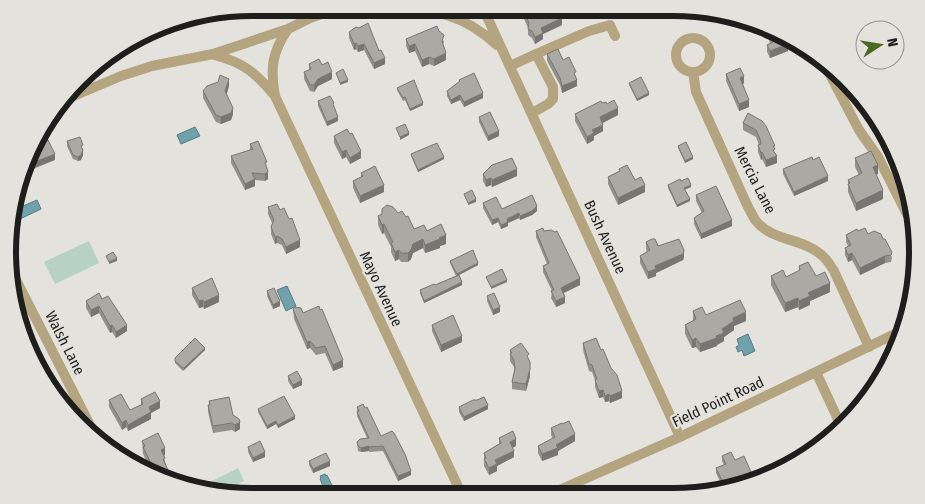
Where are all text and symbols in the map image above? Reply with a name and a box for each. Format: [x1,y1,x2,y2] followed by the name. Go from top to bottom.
[855,20,905,70] north arrow
[883,37,901,48] text: N
[730,143,780,217] street label: Mercia Lane
[580,197,630,277] street label: Bush Avenue
[356,249,406,329] street label: Mayo Avenue
[41,308,89,378] street label: Walsh Lane
[669,373,767,431] street label: Field Point Road

